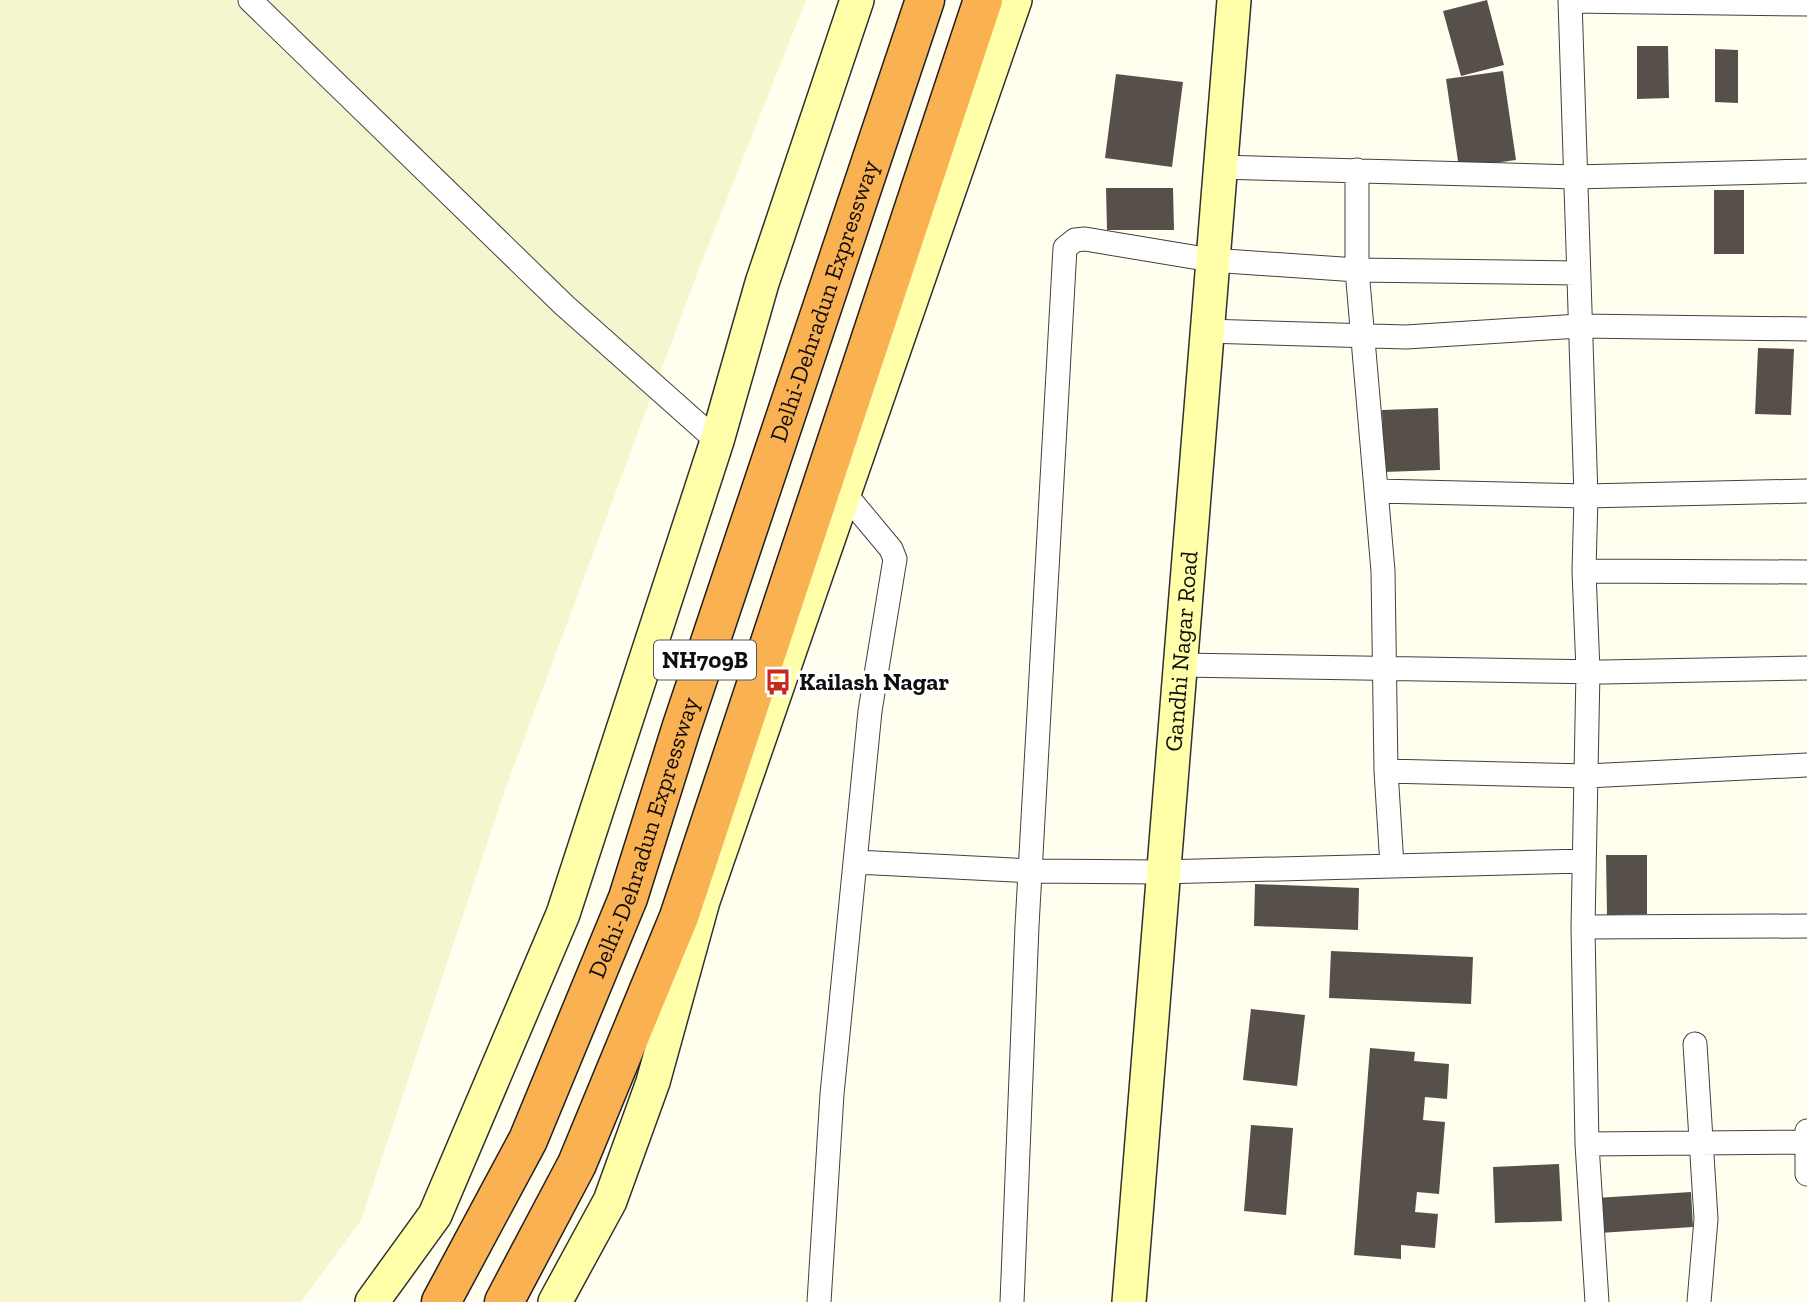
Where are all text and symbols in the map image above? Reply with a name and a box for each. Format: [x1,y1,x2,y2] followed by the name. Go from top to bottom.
[763,156,885,446] street label: Delhi-Dehradun Expressway
[1158,550,1204,752] street label: Gandhi Nagar Road
[654,640,756,680] road number: NH709B
[763,667,793,697] bus stop icon: Kailash Nagar
[799,667,949,696] place label: Kailash Nagar
[582,692,705,982] street label: Delhi-Dehradun Expressway

